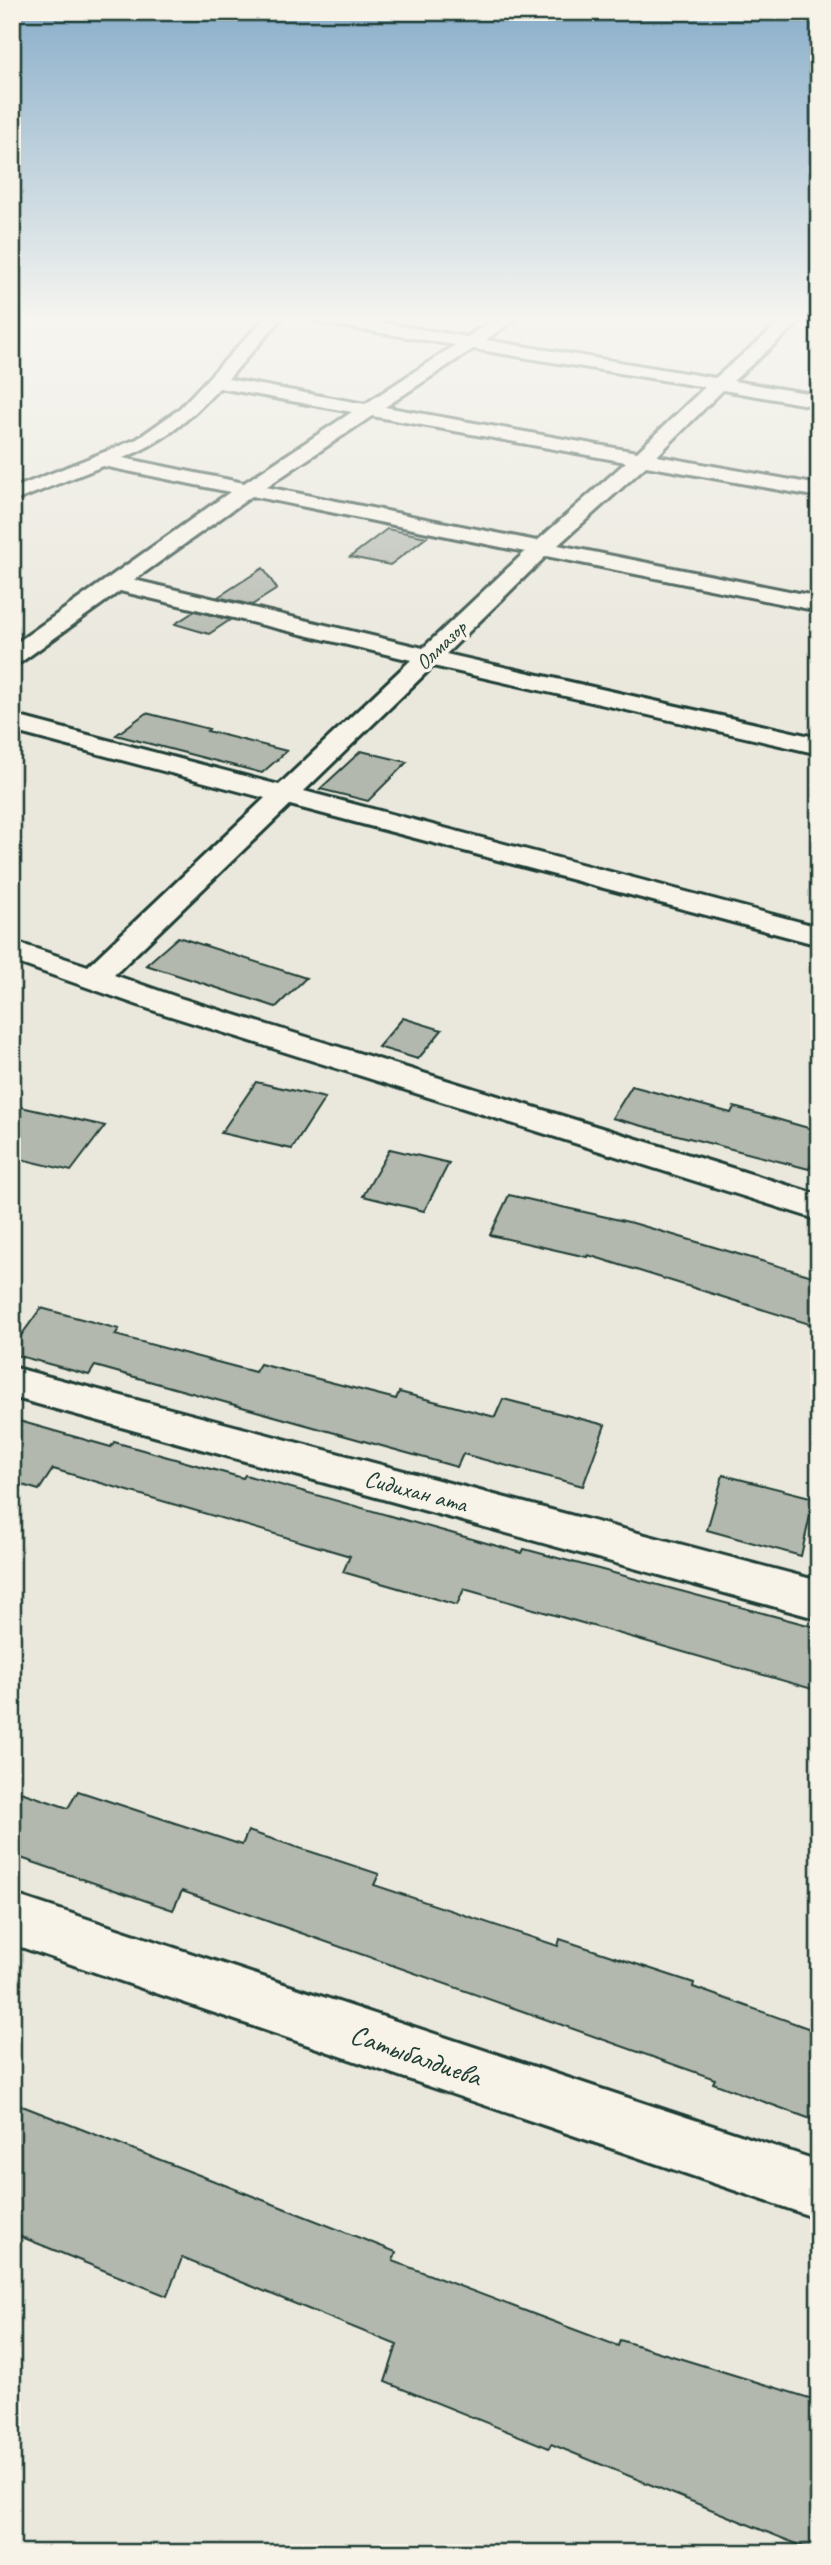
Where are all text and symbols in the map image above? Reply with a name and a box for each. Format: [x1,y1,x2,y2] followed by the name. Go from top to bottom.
[410,614,473,675] street label: Олмазор
[362,1463,472,1519] street label: Сидихан ата
[346,2016,488,2094] street label: Сатыбалдиева

